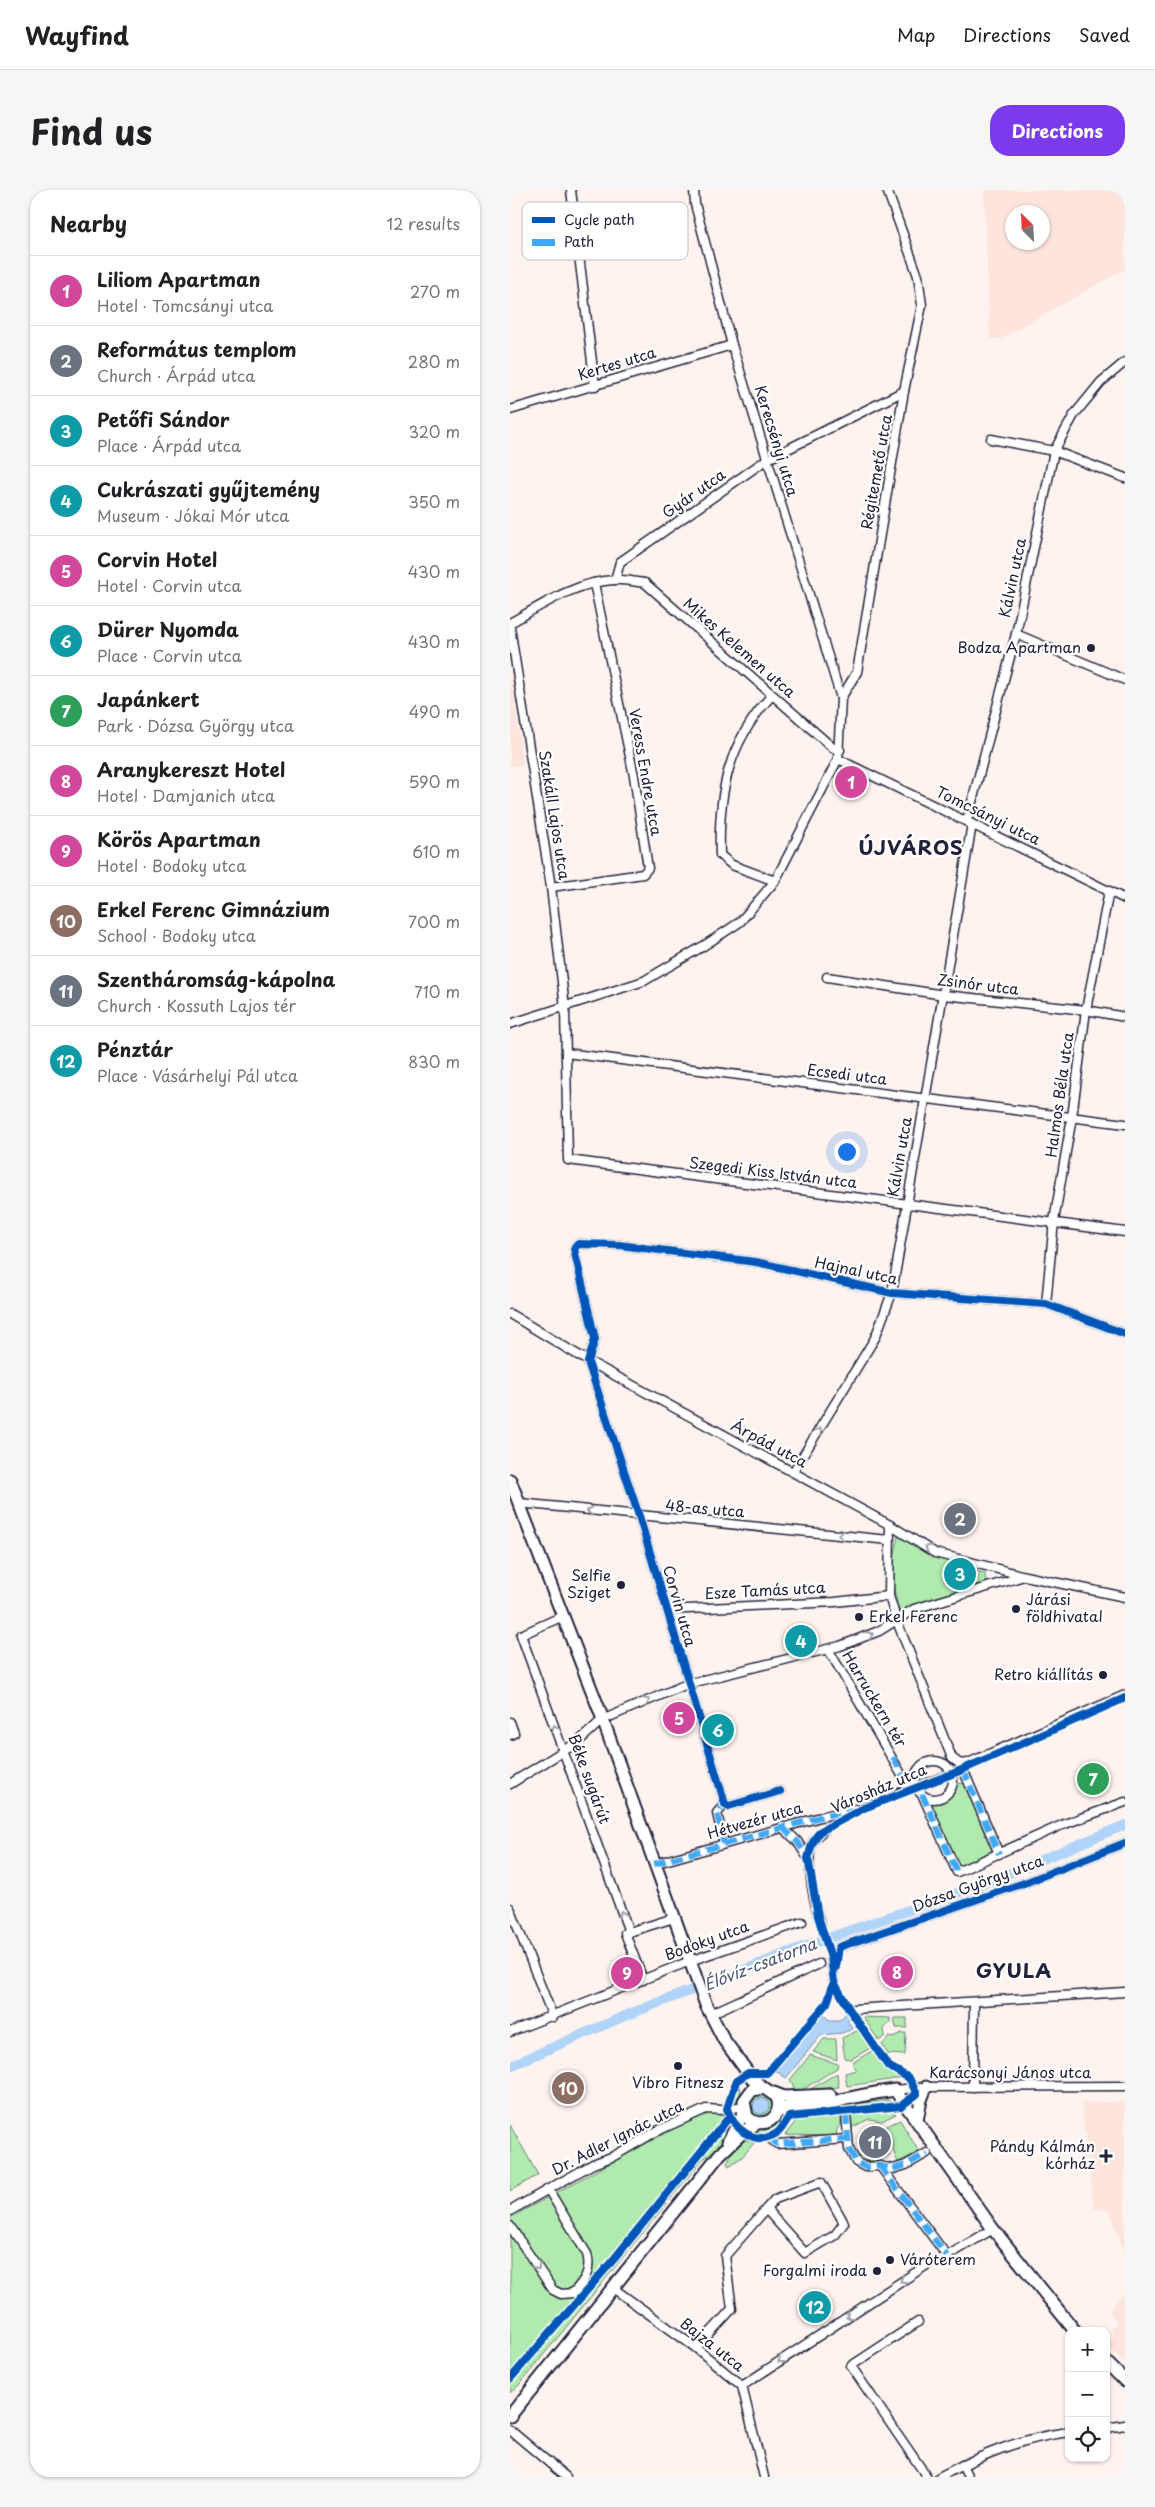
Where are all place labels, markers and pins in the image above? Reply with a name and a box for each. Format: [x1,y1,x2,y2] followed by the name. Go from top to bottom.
[957,635,1081,658] place label: Bodza Apartman
[1085,642,1097,654] marker: Bodza Apartman
[835,763,867,801] pin: 1
[944,1500,976,1538] pin: 2
[944,1555,976,1593] pin: 3
[567,1563,611,1603] place label: Selfie Sziget
[615,1579,627,1591] marker: Selfie Sziget
[1026,1587,1103,1627] place label: Járási földhivatal
[1010,1603,1022,1615] marker: Járási földhivatal
[869,1604,958,1627] place label: Erkel Ferenc
[853,1611,865,1623] marker: Erkel Ferenc
[785,1622,817,1660] pin: 4
[994,1662,1093,1685] place label: Retro kiállítás
[1097,1669,1109,1681] marker: Retro kiállítás
[663,1699,695,1737] pin: 5
[702,1711,734,1749] pin: 6
[1077,1760,1109,1798] pin: 7
[881,1953,913,1991] pin: 8
[611,1954,643,1992] pin: 9
[672,2060,684,2072] marker: Vibro Fitnesz
[552,2069,584,2107] pin: 10
[632,2070,724,2093] place label: Vibro Fitnesz
[859,2123,891,2161] pin: 11
[989,2134,1095,2174] place label: Pándy Kálmán kórház
[1099,2149,1113,2163] marker: Pándy Kálmán kórház
[900,2247,976,2270] place label: Váróterem
[884,2254,896,2266] marker: Váróterem
[763,2258,868,2281] place label: Forgalmi iroda
[871,2265,883,2277] marker: Forgalmi iroda
[799,2288,831,2326] pin: 12

